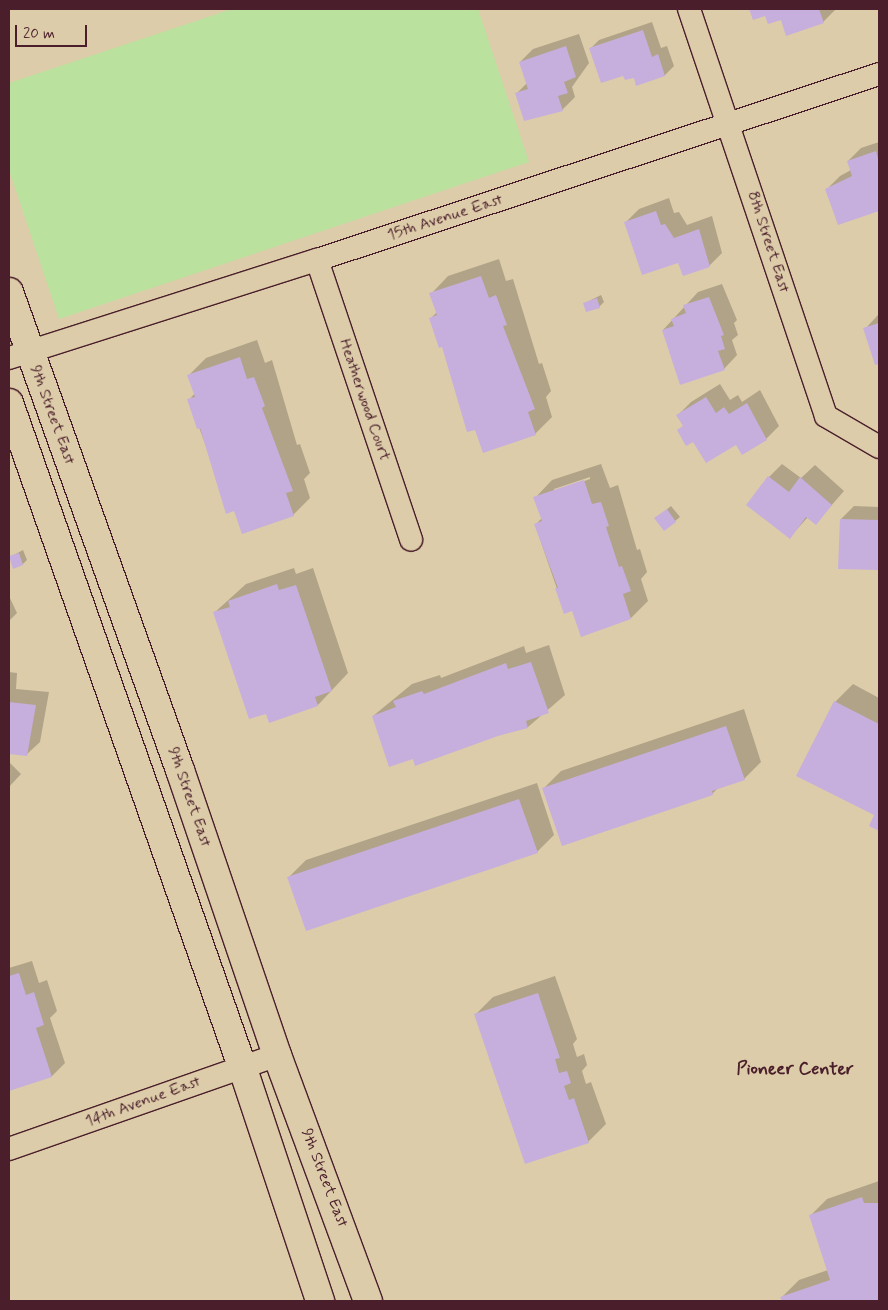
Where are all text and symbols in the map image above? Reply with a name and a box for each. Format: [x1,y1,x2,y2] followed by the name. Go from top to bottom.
[18,15,90,47] scale bar
[23,24,55,44] text: 20 m
[743,189,793,295] street label: 8th Street East
[387,191,503,245] street label: 15th Avenue East
[334,337,394,463] street label: Heatherwood Court
[25,363,79,467] street label: 9th Street East
[163,745,215,849] street label: 9th Street East
[736,1058,854,1080] district label: Pioneer Center
[85,1073,201,1131] street label: 14th Avenue East
[296,1126,352,1230] street label: 9th Street East

